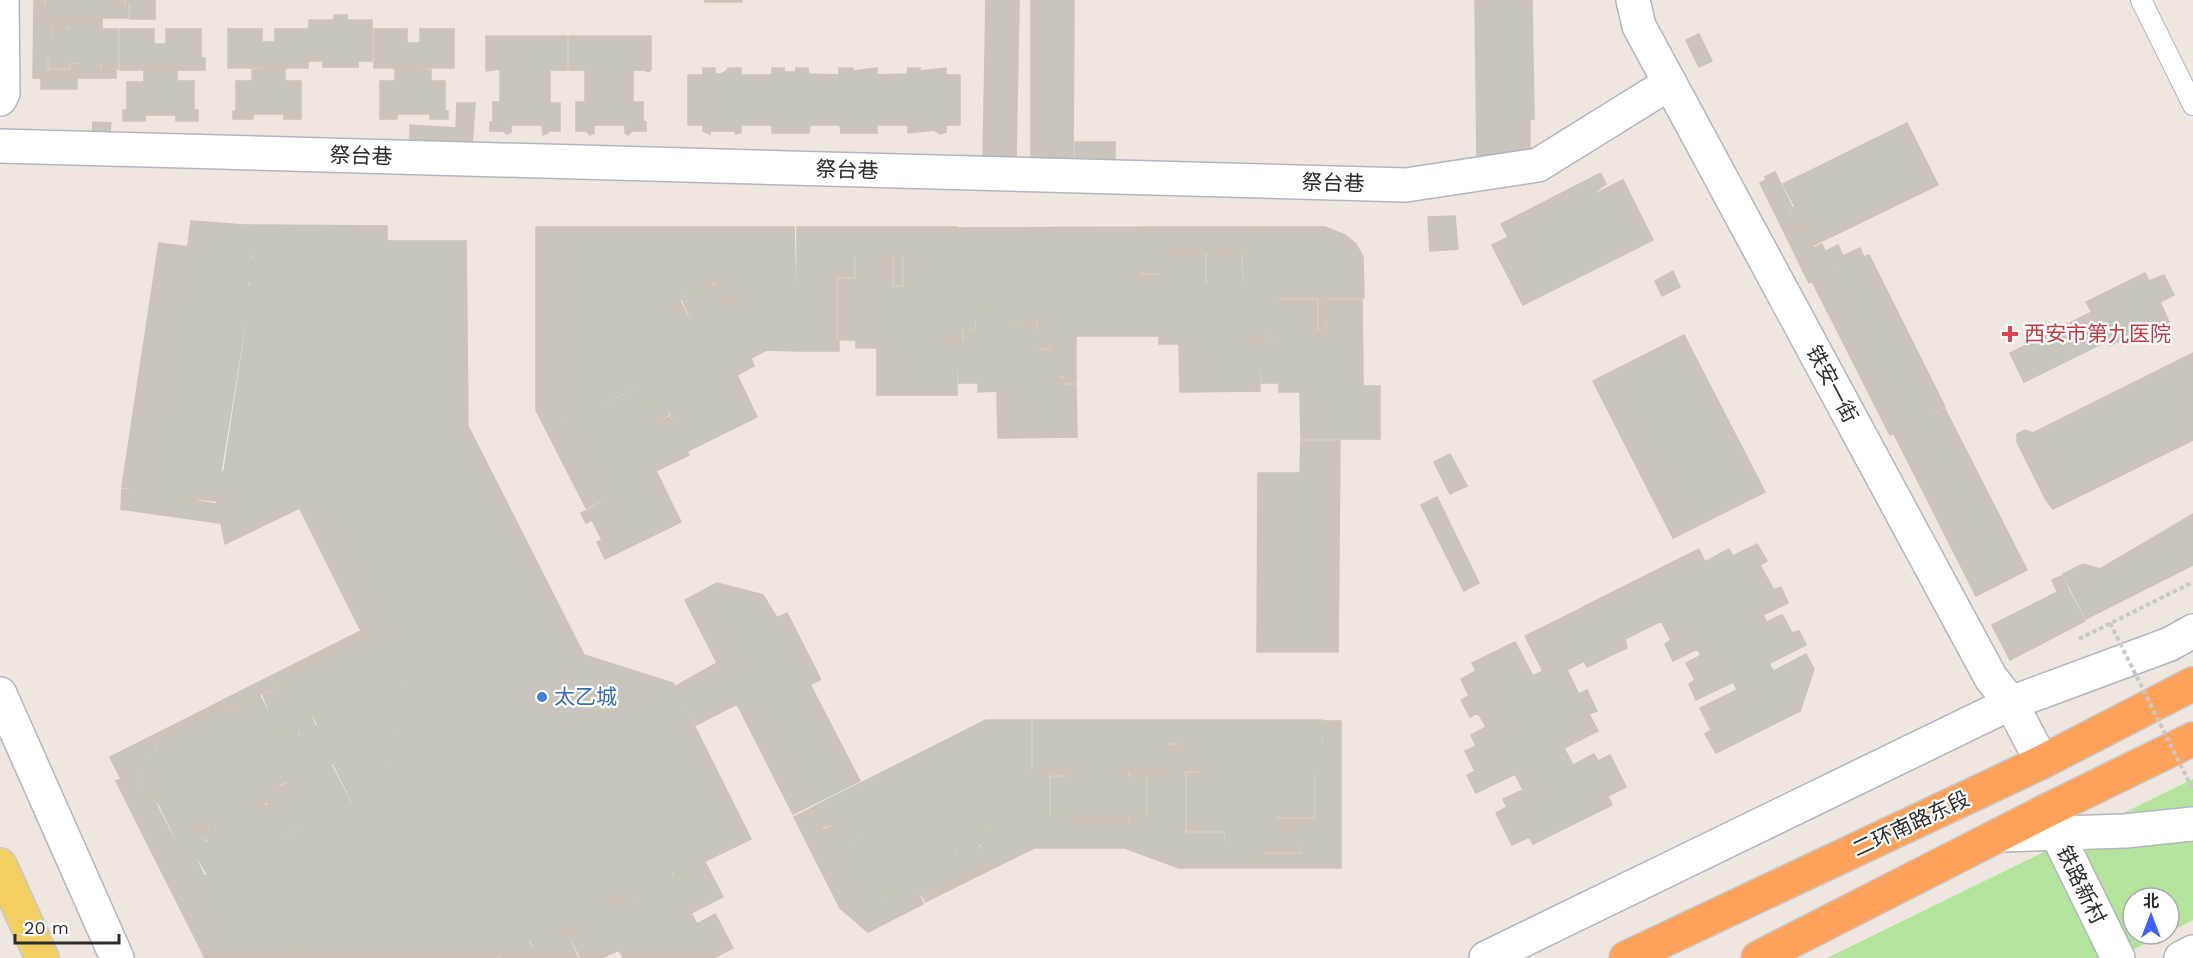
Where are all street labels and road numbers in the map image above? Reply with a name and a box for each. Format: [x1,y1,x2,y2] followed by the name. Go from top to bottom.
[329,142,393,169] street label: 祭台巷
[815,156,879,183] street label: 祭台巷
[1301,169,1365,196] street label: 祭台巷
[1802,341,1863,427] street label: 铁安一街
[1848,786,1973,862] street label: 二环南路东段
[2052,842,2111,928] street label: 铁路新村

